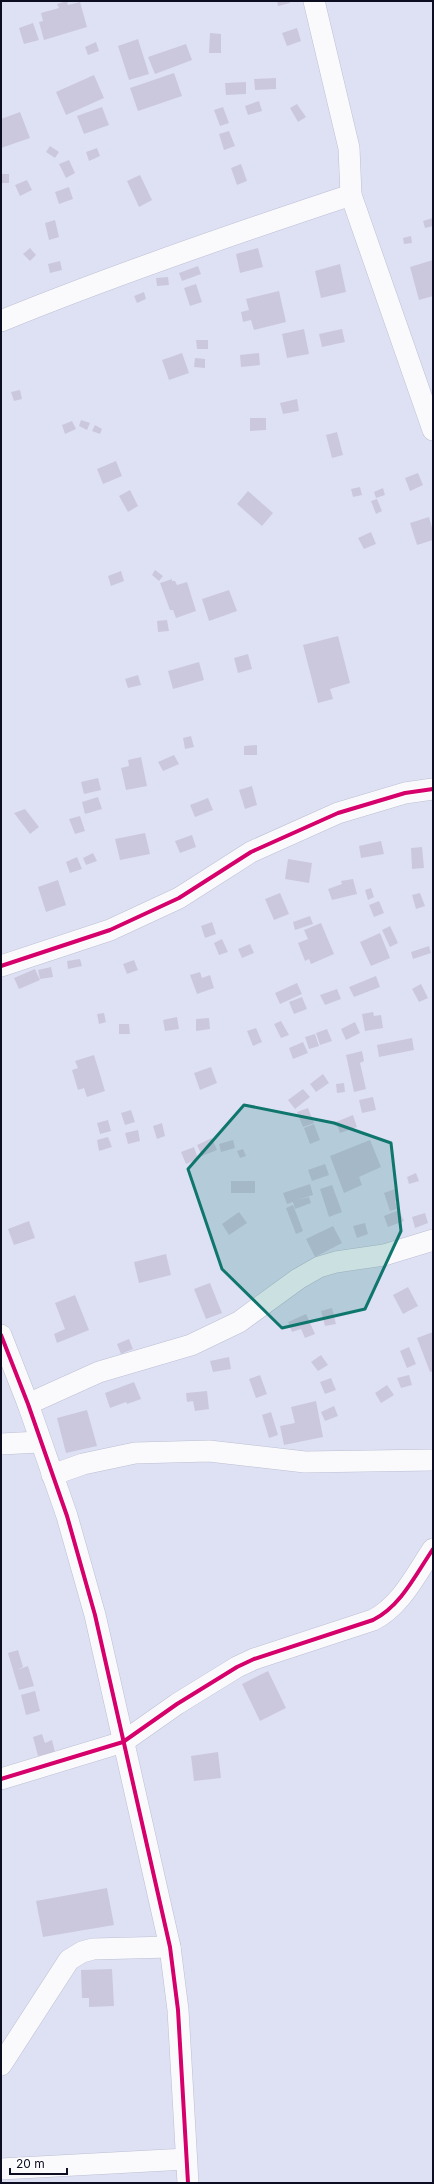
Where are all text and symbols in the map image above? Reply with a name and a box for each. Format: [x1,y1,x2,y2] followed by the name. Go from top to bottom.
[10,2150,67,2176] scale bar
[16,2156,45,2171] text: 20 m

